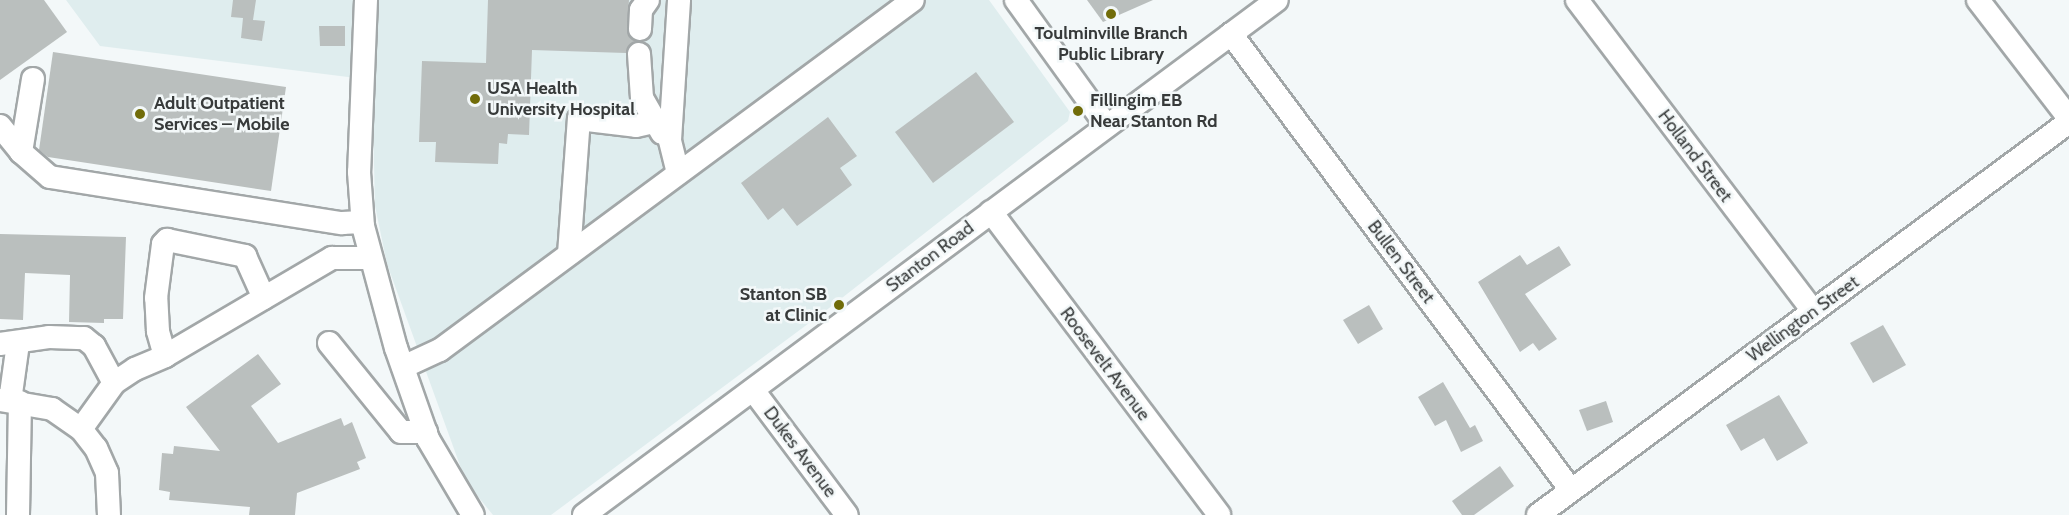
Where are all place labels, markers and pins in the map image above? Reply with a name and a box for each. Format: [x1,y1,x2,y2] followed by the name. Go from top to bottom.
[1104,7,1118,21] marker: Toulminville Branch Public Library
[1034,23,1188,66] place label: Toulminville Branch Public Library
[487,78,635,121] place label: USA Health University Hospital
[1090,90,1218,132] place label: Fillingim EB Near Stanton Rd
[468,92,482,106] marker: USA Health University Hospital
[154,93,289,136] place label: Adult Outpatient Services – Mobile
[1071,104,1085,118] marker: Fillingim EB Near Stanton Rd
[131,105,149,123] marker: Adult Outpatient Services – Mobile
[740,284,827,326] place label: Stanton SB at Clinic
[832,298,846,312] marker: Stanton SB at Clinic

